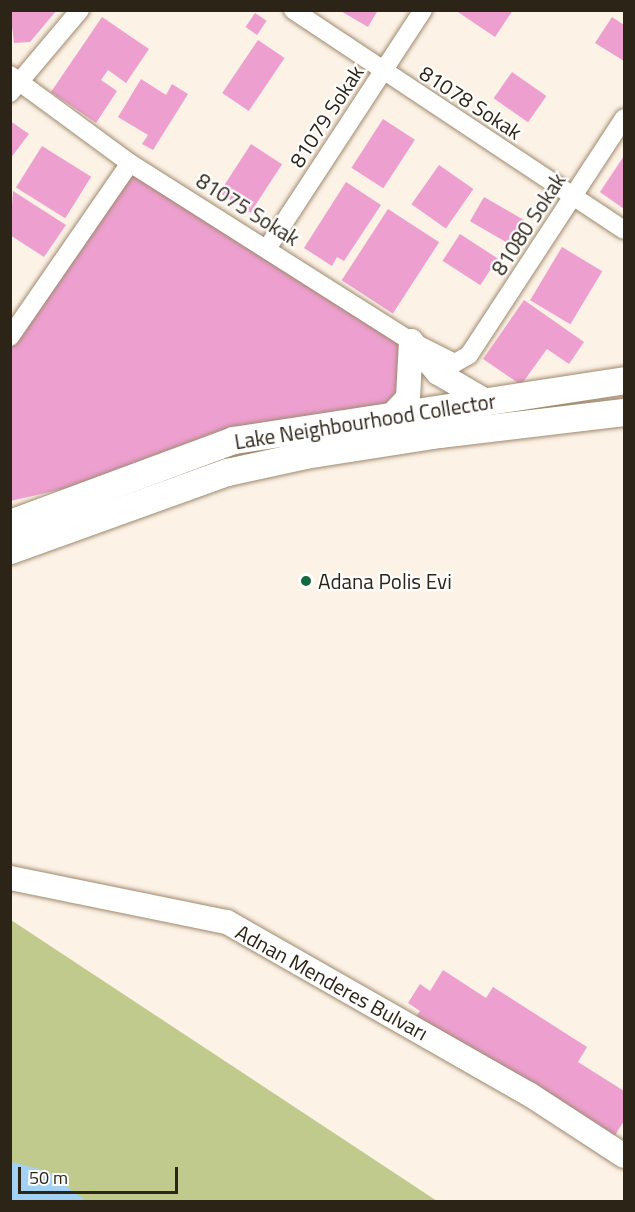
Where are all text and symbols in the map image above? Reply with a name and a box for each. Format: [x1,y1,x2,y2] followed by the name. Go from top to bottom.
[284,60,368,172] street label: 81079 Sokak
[415,60,527,144] street label: 81078 Sokak
[192,167,304,251] street label: 81075 Sokak
[486,168,570,280] street label: 81080 Sokak
[233,388,497,454] street label: Lake Neighbourhood Collector
[318,568,452,594] place label: Adana Polis Evi
[299,574,313,588] marker: Adana Polis Evi
[232,919,432,1045] street label: Adnan Menderes Bulvarı
[21,1155,182,1193] scale bar
[29,1164,68,1191] text: 50 m

